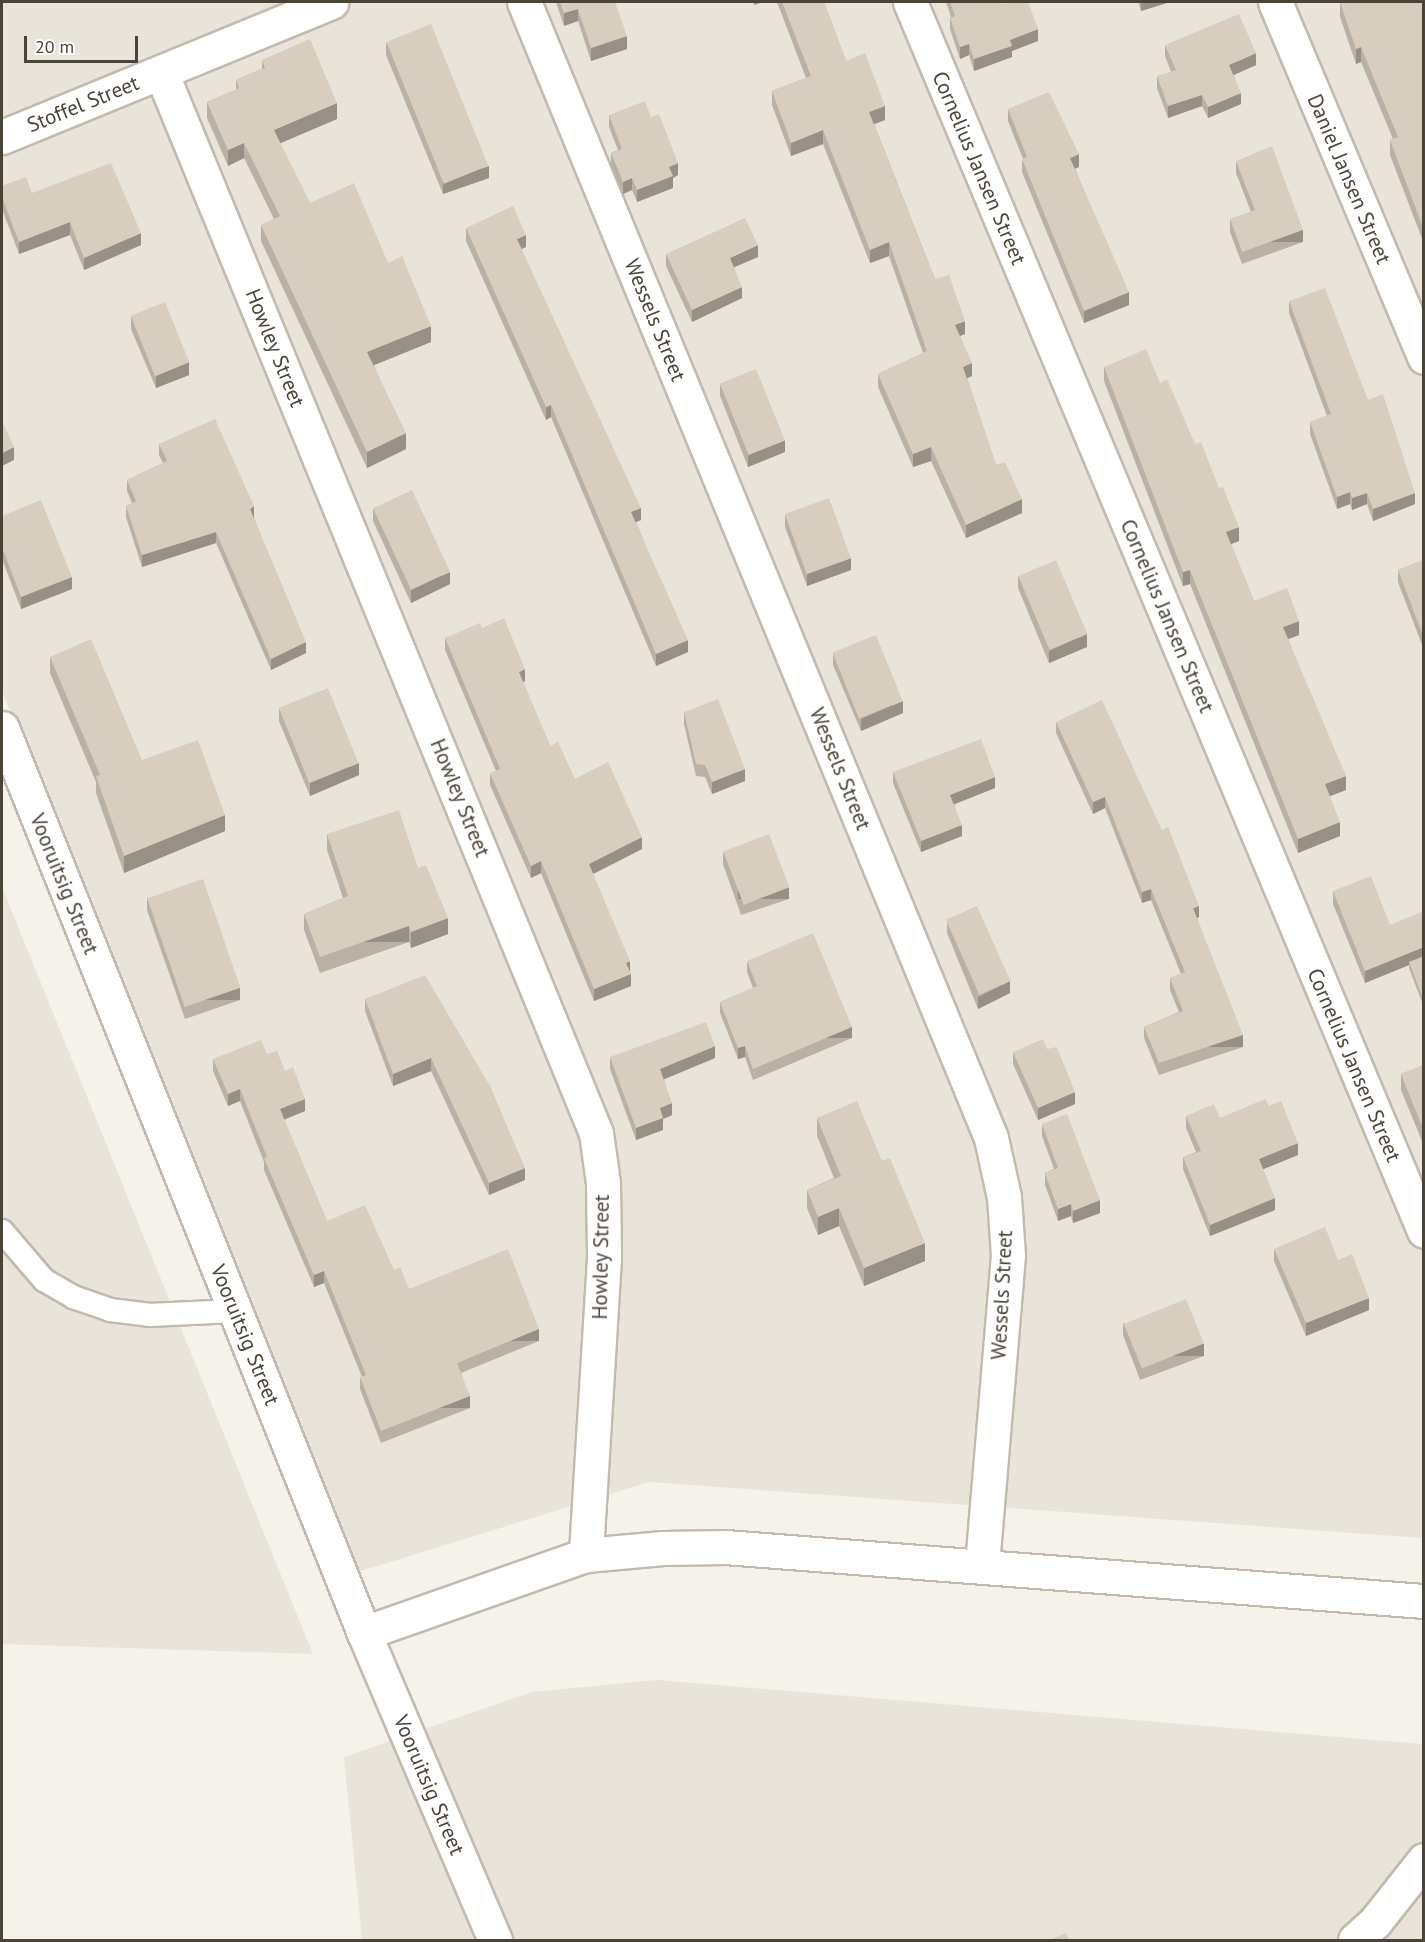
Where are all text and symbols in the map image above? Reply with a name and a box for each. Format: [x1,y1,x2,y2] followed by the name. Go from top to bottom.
[27,24,141,62] scale bar
[35,35,74,58] text: 20 m
[927,68,1031,268] street label: Cornelius Jansen Street
[23,70,143,138] street label: Stoffel Street
[1302,90,1396,268] street label: Daniel Jansen Street
[619,255,691,385] street label: Wessels Street
[240,285,310,411] street label: Howley Street
[1115,516,1219,716] street label: Cornelius Jansen Street
[804,704,876,834] street label: Wessels Street
[425,735,495,861] street label: Howley Street
[24,810,104,958] street label: Vooruitsig Street
[1302,965,1406,1165] street label: Cornelius Jansen Street
[587,1194,615,1320] street label: Howley Street
[986,1230,1018,1360] street label: Wessels Street
[205,1261,285,1409] street label: Vooruitsig Street
[388,1711,470,1859] street label: Vooruitsig Street

